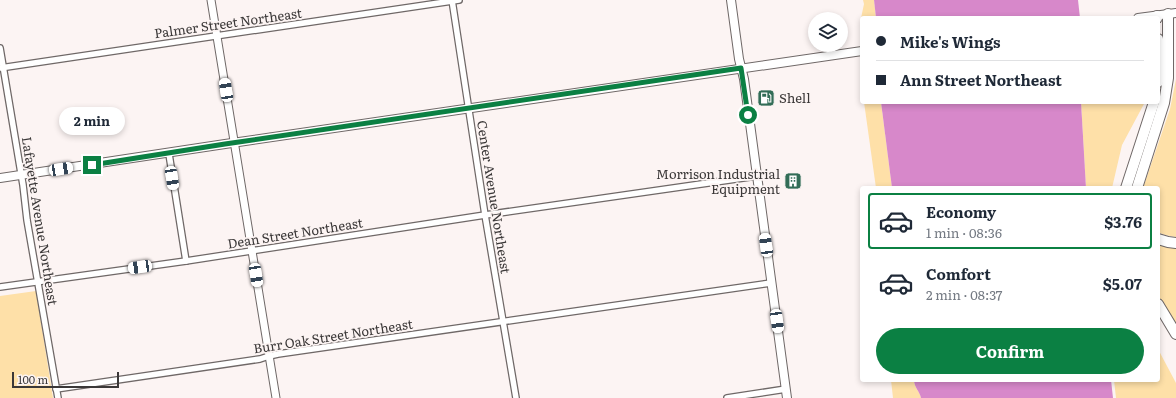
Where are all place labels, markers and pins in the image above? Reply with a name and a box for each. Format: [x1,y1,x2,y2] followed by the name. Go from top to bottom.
[756,88,776,108] fuel station icon: Shell
[779,88,811,107] place label: Shell
[656,164,781,198] place label: Morrison Industrial Equipment
[783,171,803,191] building icon: Morrison Industrial Equipment

